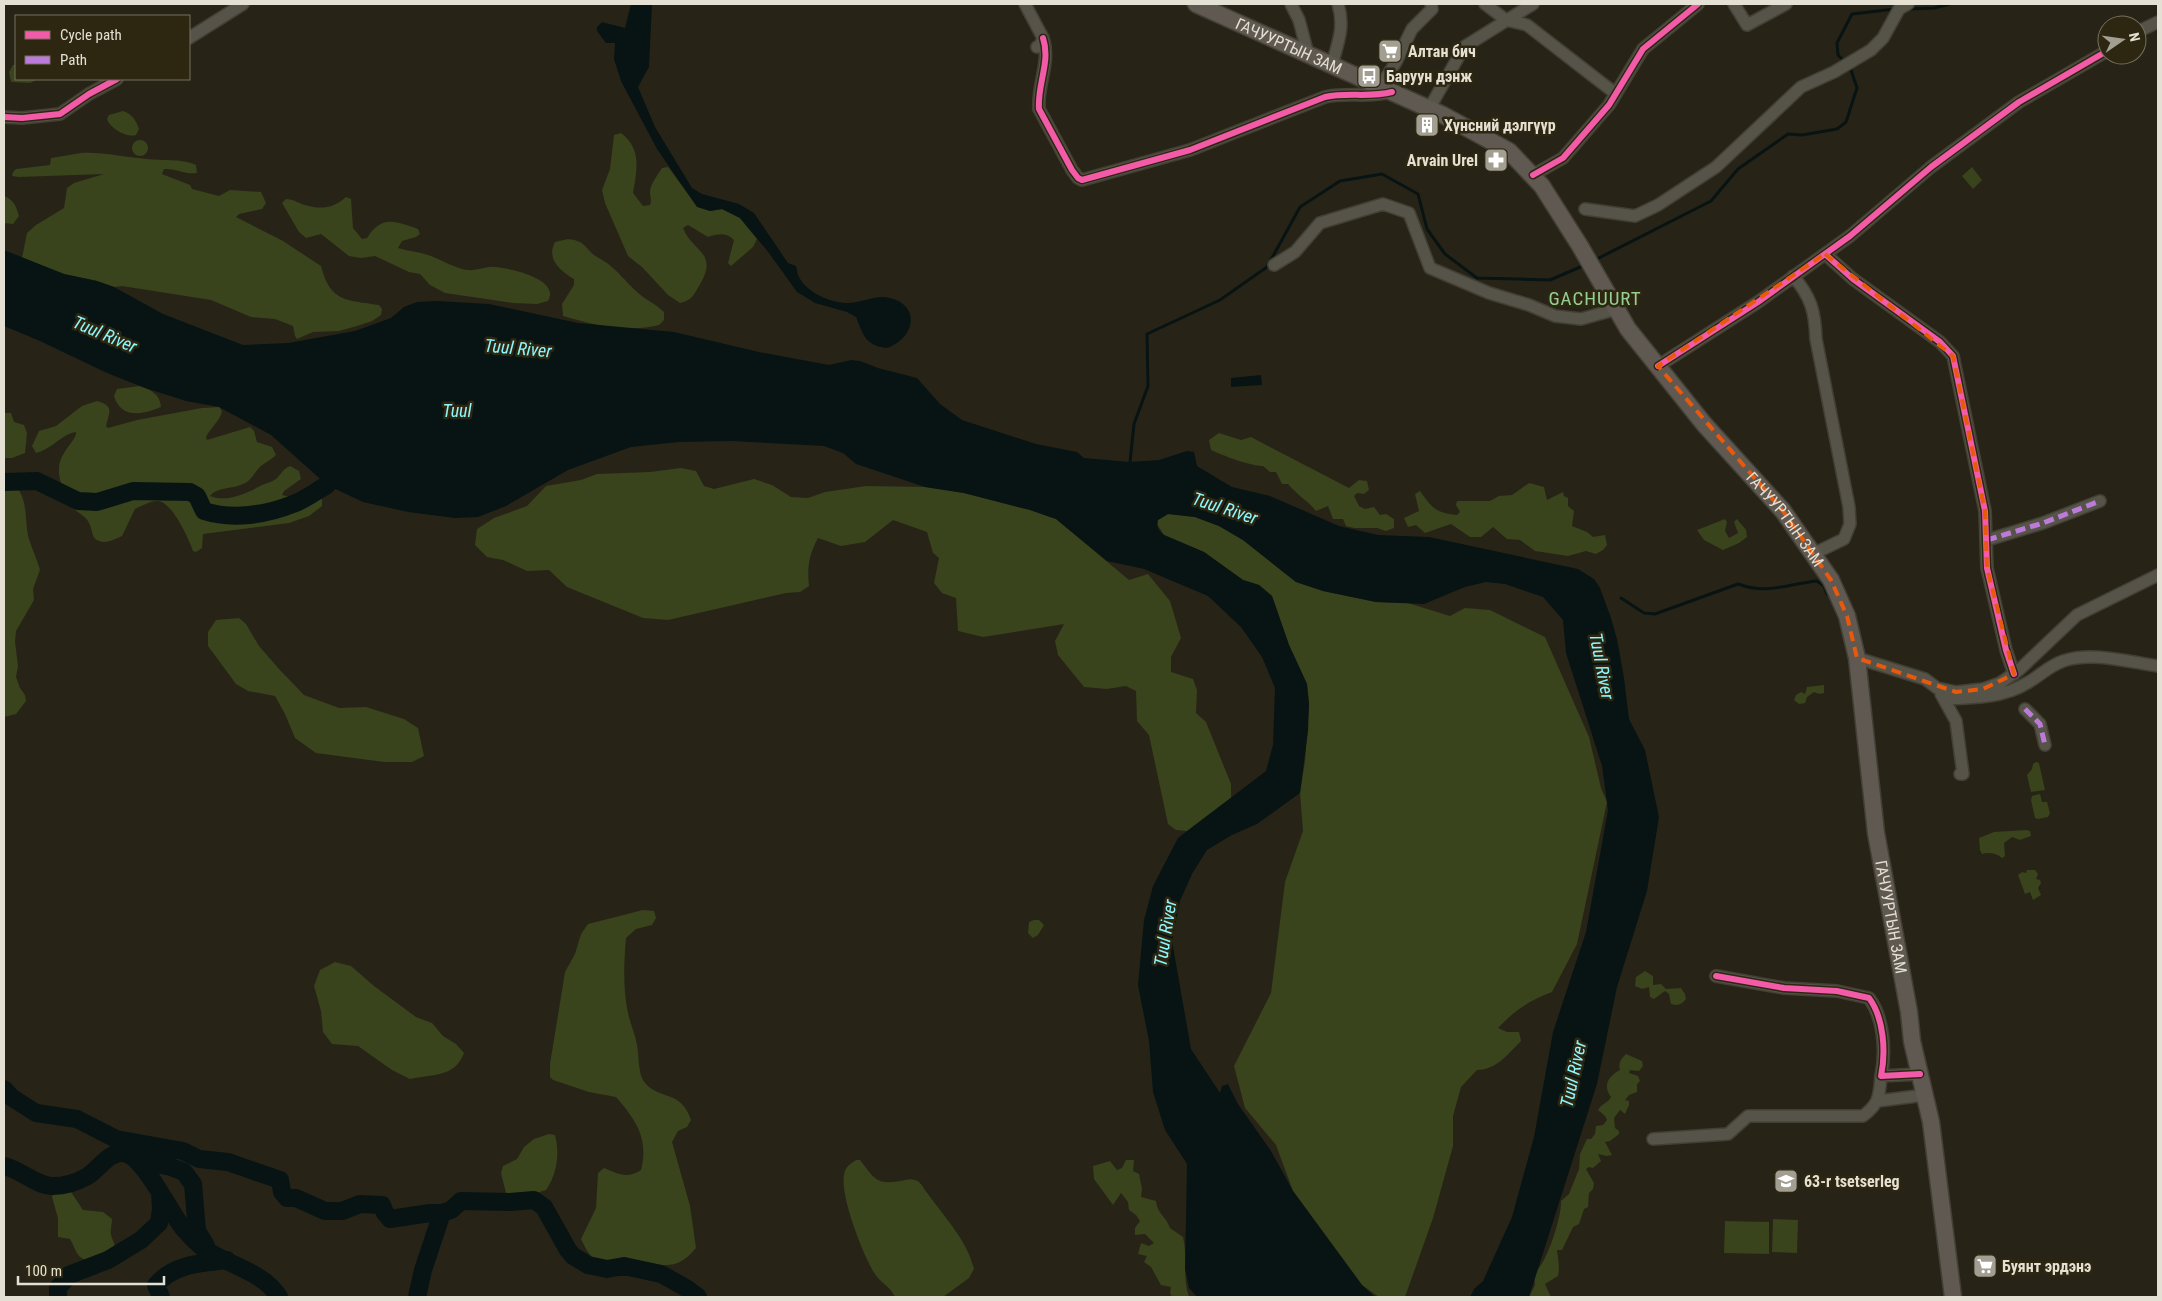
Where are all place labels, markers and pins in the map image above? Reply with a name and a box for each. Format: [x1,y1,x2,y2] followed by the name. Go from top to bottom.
[1377,38,1403,64] supermarket icon: Алтан бич
[1408,42,1476,61] place label: Алтан бич
[1356,63,1382,89] bus stop icon: Баруун дэнж
[1386,67,1472,86] place label: Баруун дэнж
[1414,112,1440,138] building icon: Хүнсний дэлгүүр
[1444,116,1556,135] place label: Хүнсний дэлгүүр
[1483,147,1509,173] pharmacy icon: Arvain Urel
[1407,151,1478,170] place label: Arvain Urel
[1773,1168,1799,1194] school or university icon: 63-r tsetserleg
[1804,1172,1900,1191] place label: 63-r tsetserleg
[1972,1253,1998,1279] supermarket icon: Буянт эрдэнэ
[2002,1257,2091,1276] place label: Буянт эрдэнэ

